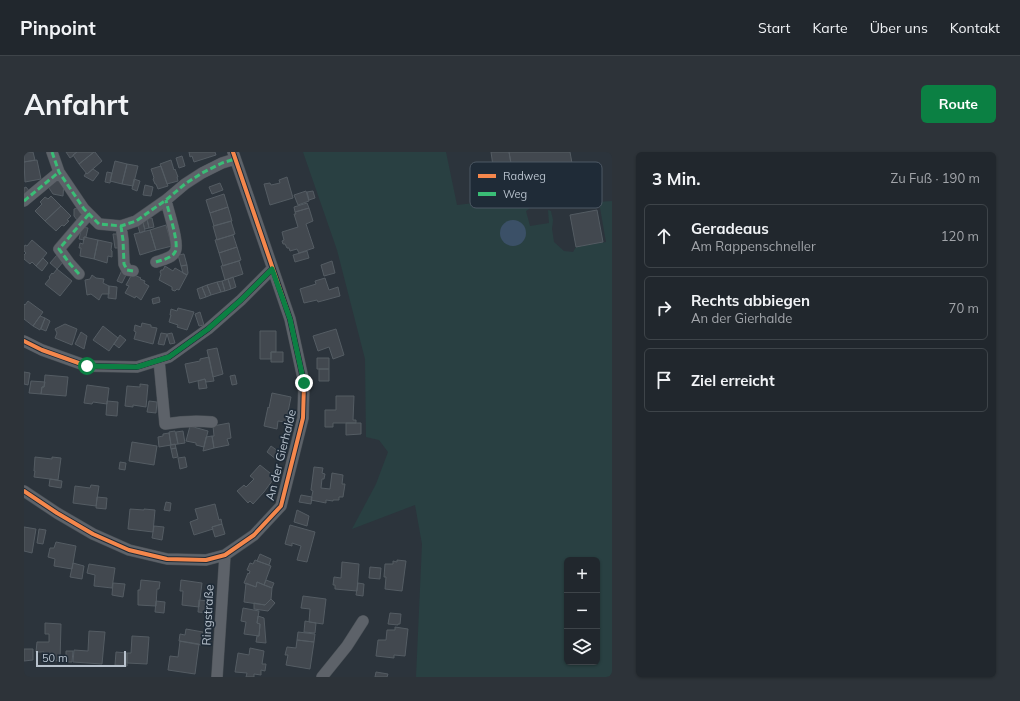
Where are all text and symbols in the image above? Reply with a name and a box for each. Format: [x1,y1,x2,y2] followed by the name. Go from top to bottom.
[20,16,96,40] text: Pinpoint
[758,19,790,37] text: Start
[812,19,848,37] text: Karte
[870,19,928,37] text: Über uns
[950,19,1000,37] text: Kontakt
[921,85,996,123] button: Route
[24,87,129,122] text: Anfahrt
[470,162,602,208] legend
[652,168,701,189] text: 3 Min.
[503,169,546,183] text: Radweg
[891,170,980,186] text: Zu Fuß · 190 m
[503,187,527,201] text: Weg
[691,219,769,238] text: Geradeaus
[653,225,675,247] icon: ahead
[941,228,979,244] text: 120 m
[691,238,816,254] text: Am Rappenschneller
[691,291,810,310] text: Rechts abbiegen
[653,297,675,319] icon: right
[949,300,979,316] text: 70 m
[691,310,792,326] text: An der Gierhalde
[78,357,96,375] route start
[653,369,675,391] icon: arrive
[691,371,775,390] text: Ziel erreicht
[295,374,313,392] route end
[262,408,299,502] street label: An der Gierhalde
[564,557,600,665] map controls
[564,557,600,593] button: +
[198,584,217,646] street label: Ringstraße
[564,593,600,629] button: −
[564,629,600,665] button: layers
[36,649,126,668] scale bar
[42,651,68,665] text: 50 m

